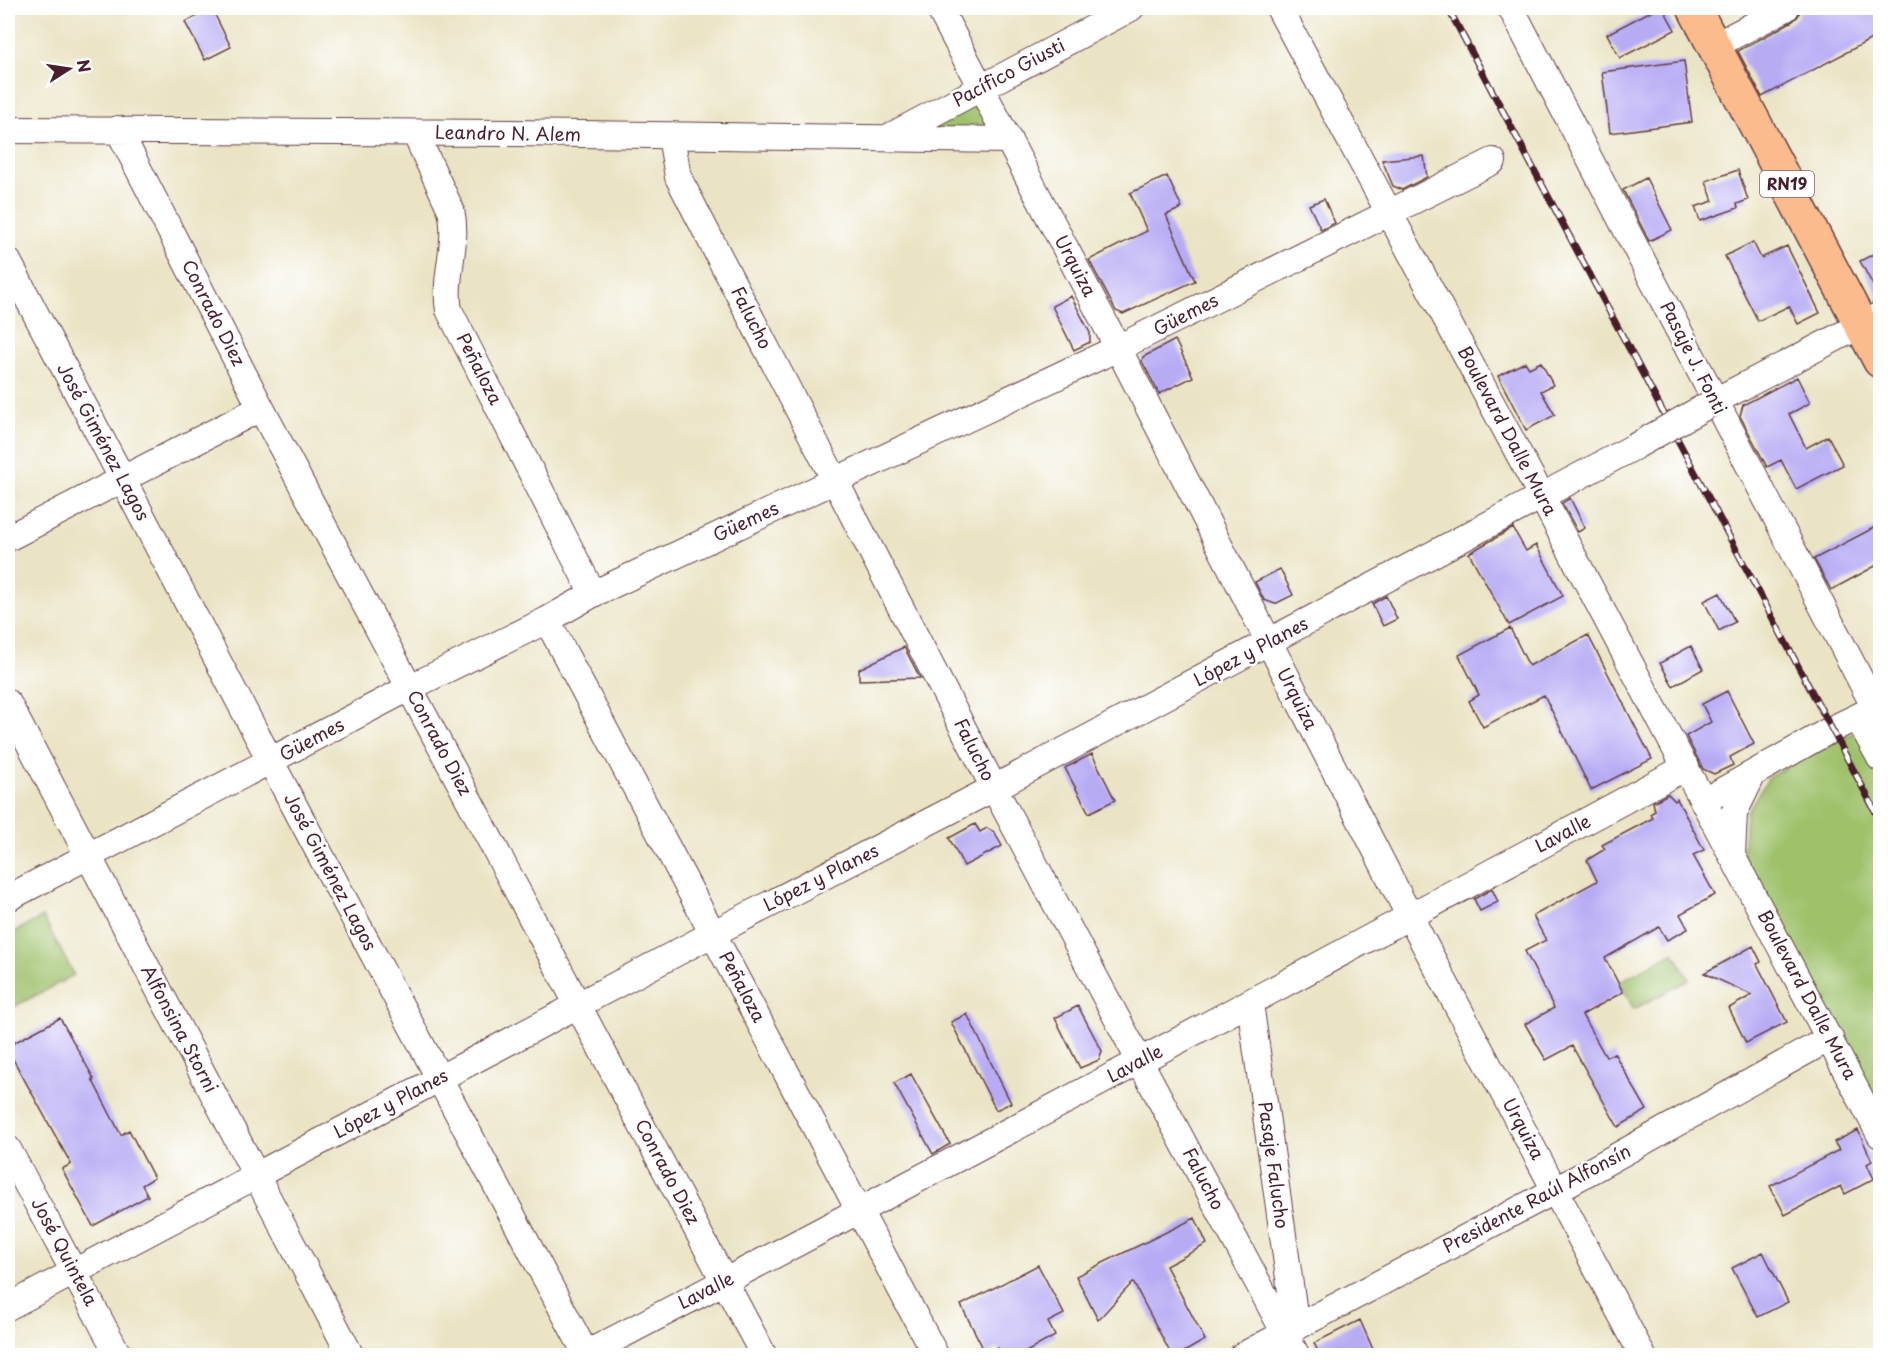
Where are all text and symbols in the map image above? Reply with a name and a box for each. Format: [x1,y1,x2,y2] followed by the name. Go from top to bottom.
[947,31,1069,113] street label: Pacífico Giusti
[39,39,99,99] north arrow
[72,57,98,74] text: N
[435,118,581,147] street label: Leandro N. Alem
[1760,171,1814,197] road number: RN19
[1049,230,1104,302] street label: Urquiza
[176,254,253,371] street label: Conrado Diez
[725,281,780,353] street label: Falucho
[1148,286,1222,341] street label: Güemes
[1654,296,1734,419] street label: Pasaje J. Fonti
[451,328,510,410] street label: Peñaloza
[1452,341,1565,520] street label: Boulevard Dalle Mura
[51,358,157,525] street label: José Giménez Lagos
[708,494,783,548] street label: Güemes
[1188,609,1312,692] street label: López y Planes
[1271,663,1326,735] street label: Urquiza
[401,685,480,800] street label: Conrado Diez
[274,710,348,767] street label: Güemes
[948,713,1003,785] street label: Falucho
[278,788,384,955] street label: José Giménez Lagos
[1530,807,1595,859] street label: Lavalle
[758,836,883,917] street label: López y Planes
[1752,905,1865,1084] street label: Boulevard Dalle Mura
[713,946,774,1027] street label: Peñaloza
[135,960,225,1097] street label: Alfonsina Storni
[1102,1037,1167,1089] street label: Lavalle
[328,1061,452,1144] street label: López y Planes
[1497,1093,1552,1165] street label: Urquiza
[1252,1100,1297,1230] street label: Pasaje Falucho
[629,1114,708,1229] street label: Conrado Diez
[1437,1137,1635,1259] street label: Presidente Raúl Alfonsín
[1177,1142,1232,1214] street label: Falucho
[25,1192,106,1311] street label: José Quintela
[673,1264,738,1315] street label: Lavalle

